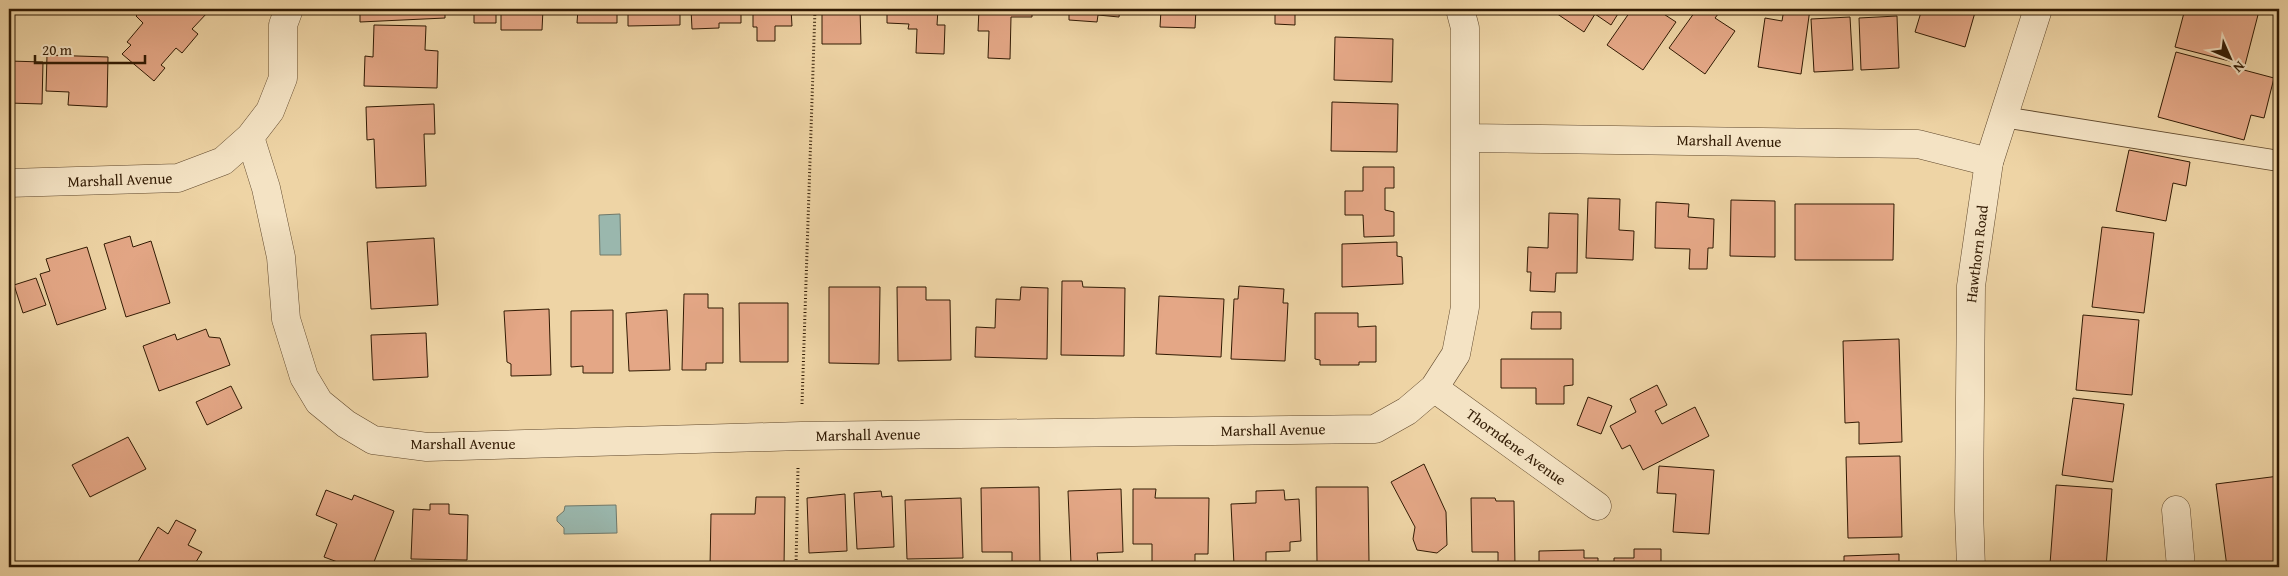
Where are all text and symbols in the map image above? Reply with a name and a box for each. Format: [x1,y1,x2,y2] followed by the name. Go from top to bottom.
[35,32,145,64] scale bar
[2206,32,2256,82] north arrow
[42,39,73,60] text: 20 m
[2228,57,2250,78] text: N
[1676,129,1782,152] street label: Marshall Avenue
[67,167,173,192] street label: Marshall Avenue
[1960,204,1993,304] street label: Hawthorn Road
[1462,403,1571,490] street label: Thorndene Avenue
[1220,418,1326,441] street label: Marshall Avenue
[815,423,921,446] street label: Marshall Avenue
[411,433,515,454] street label: Marshall Avenue

